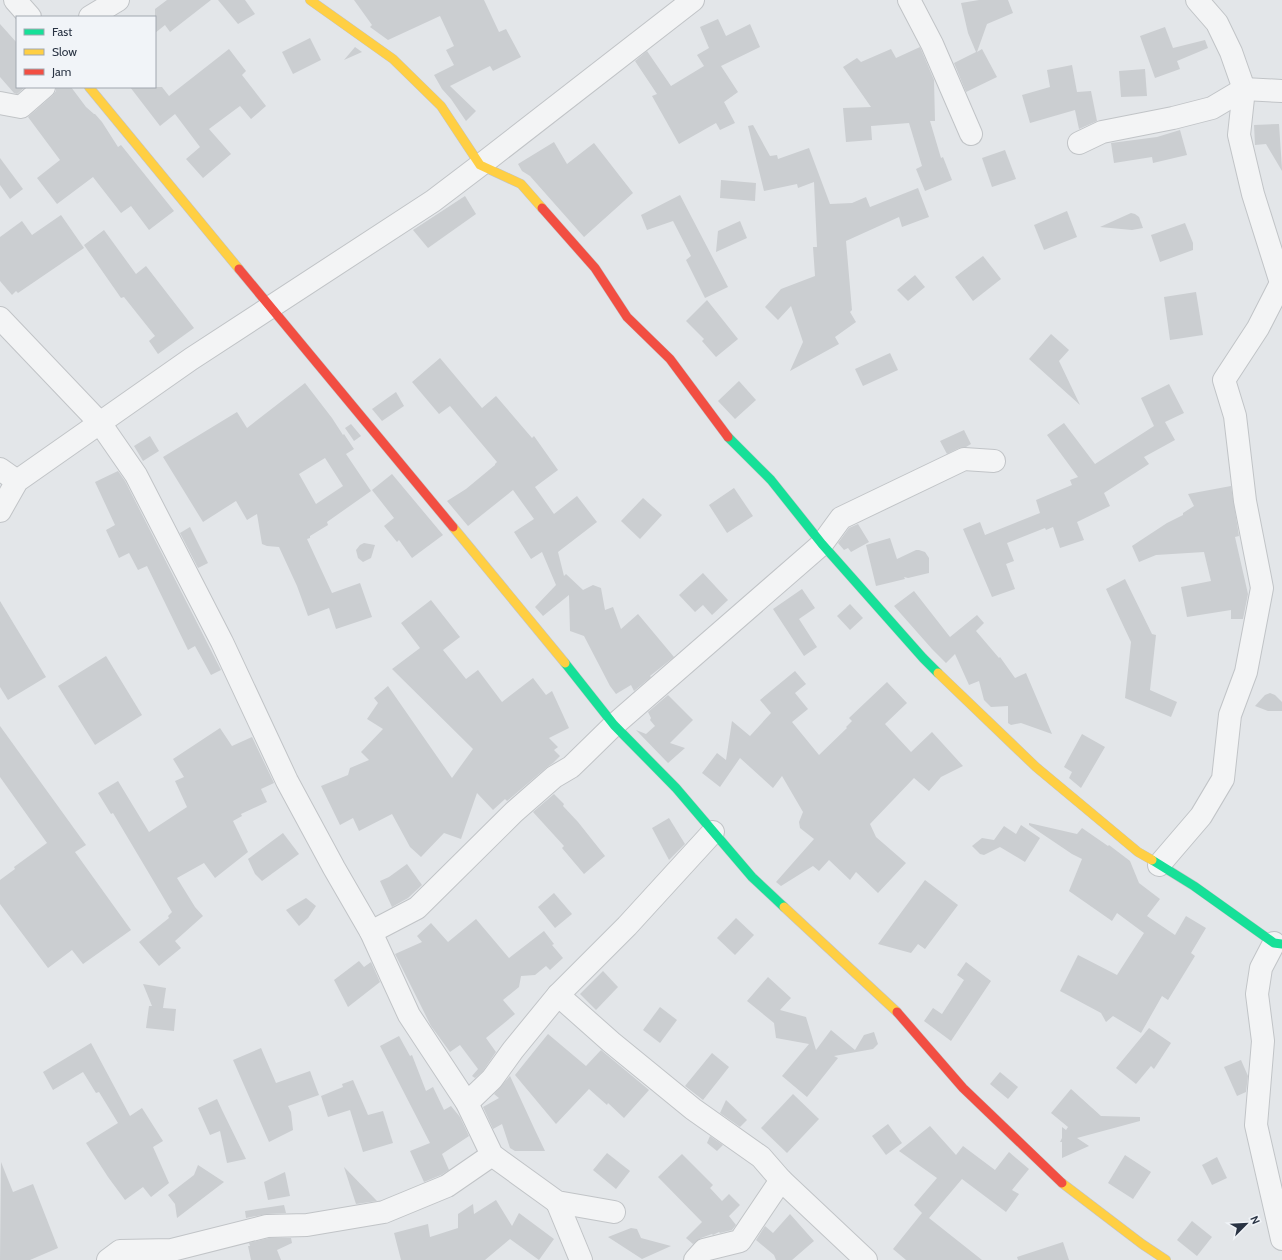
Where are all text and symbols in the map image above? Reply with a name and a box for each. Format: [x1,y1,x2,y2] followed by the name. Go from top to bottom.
[16,16,156,88] legend
[52,24,72,39] text: Fast
[52,44,77,59] text: Slow
[51,64,71,79] text: Jam
[1226,1204,1266,1244] north arrow
[1247,1214,1263,1226] text: N

